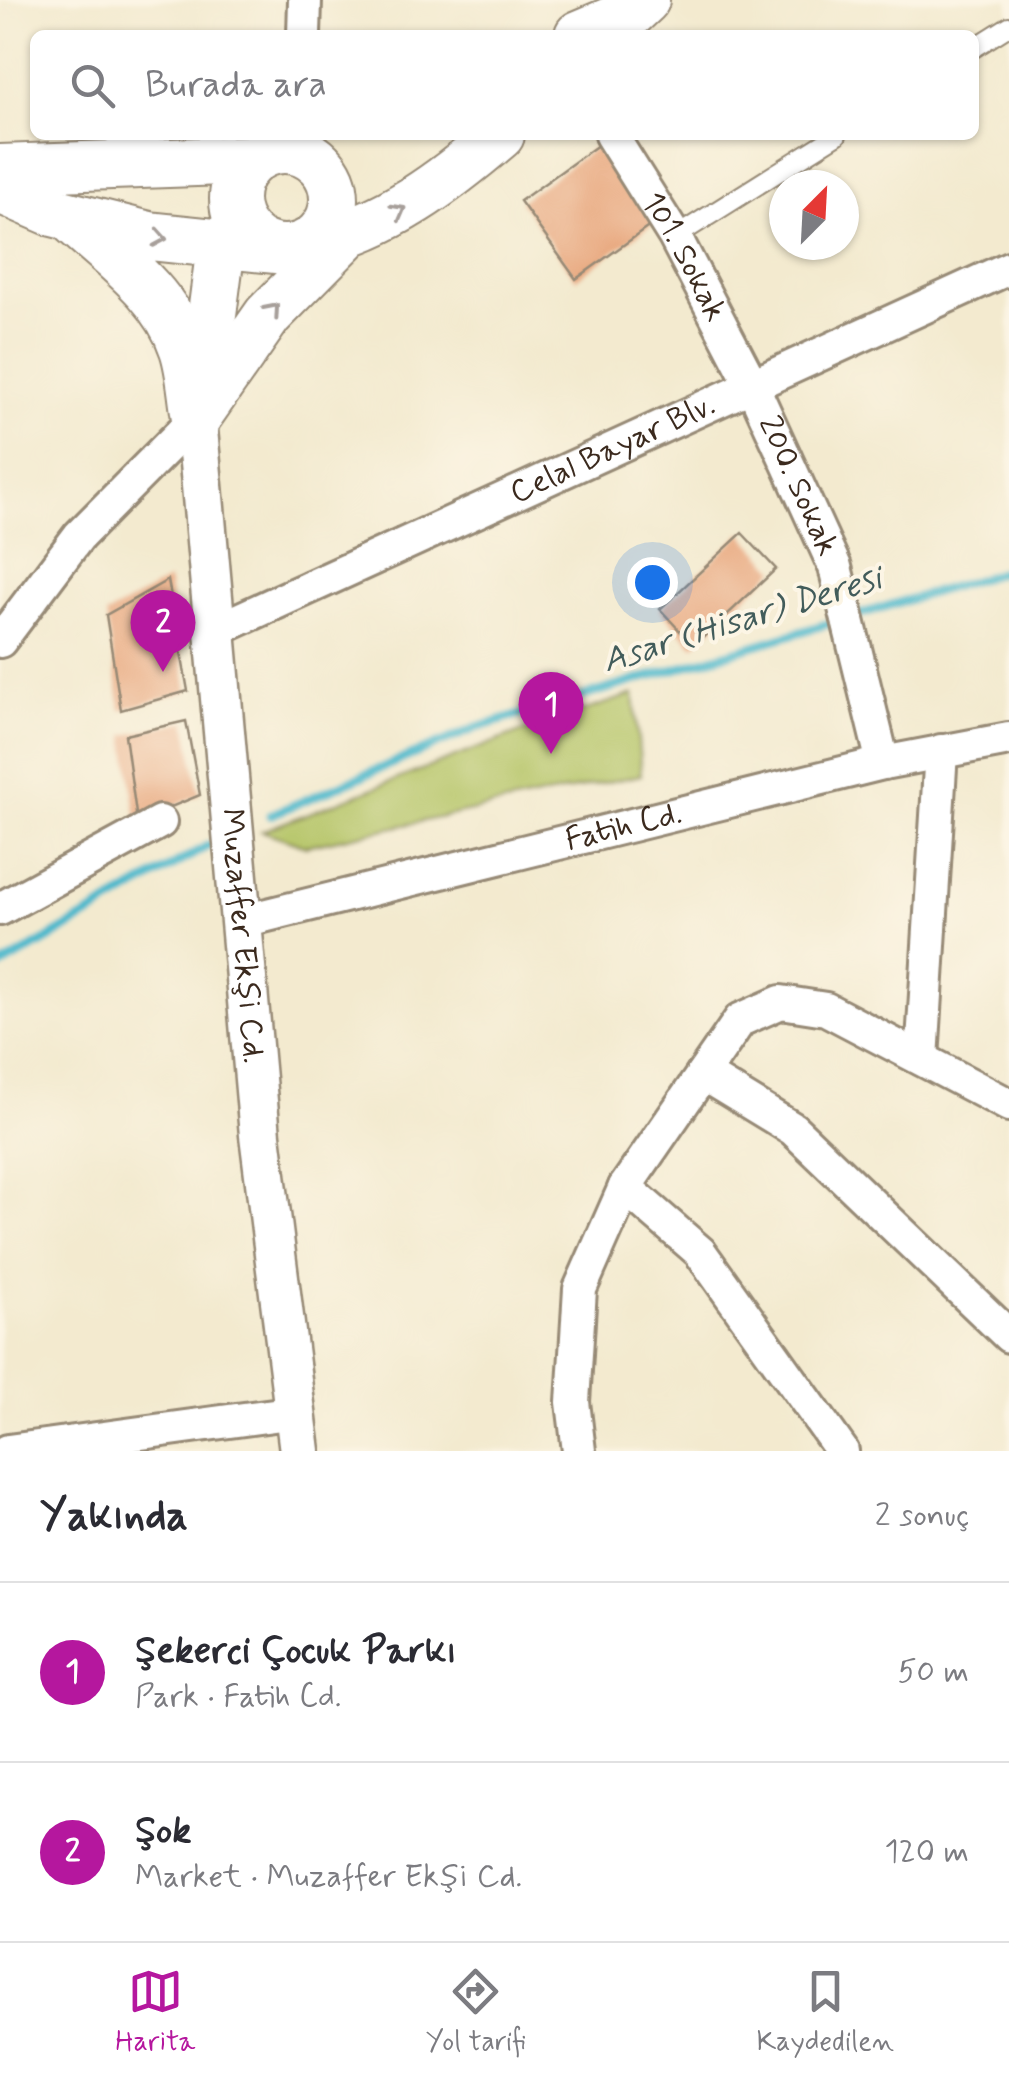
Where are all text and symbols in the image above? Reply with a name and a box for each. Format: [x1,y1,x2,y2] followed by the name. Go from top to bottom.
[30,30,979,140] search box
[65,58,120,113] icon: search
[145,61,327,110] text: Burada ara
[769,170,859,260] north arrow
[631,184,736,329] street label: 101. Sokak
[388,203,406,223] one-way arrow
[151,227,168,248] one-way arrow
[262,303,280,322] one-way arrow
[503,384,722,514] street label: Celal Bayar Blv.
[748,409,848,563] street label: 200. Sokak
[597,555,891,684] water label: Asar (Hisar) Deresi
[627,557,678,608] your location
[130,590,196,672] pin: 2
[518,672,584,754] pin: 1
[561,792,686,862] street label: Fatih Cd.
[210,807,275,1065] street label: Muzaffer Ekşi Cd.
[40,1489,188,1544] text: Yakında
[875,1495,969,1537] text: 2 sonuç
[135,1627,457,1676] text: Şekerci Çocuk Parkı
[65,1651,80,1693] text: 1
[897,1651,969,1693] text: 50 m
[135,1676,341,1718] text: Park · Fatih Cd.
[135,1807,191,1856] text: Şok
[65,1831,80,1873] text: 2
[884,1831,969,1873] text: 120 m
[135,1856,522,1898] text: Market · Muzaffer Ekşi Cd.
[115,1964,195,2061] tab: Harita
[426,1964,526,2061] tab: Yol tarifi
[756,1964,894,2061] tab: Kaydedilen

